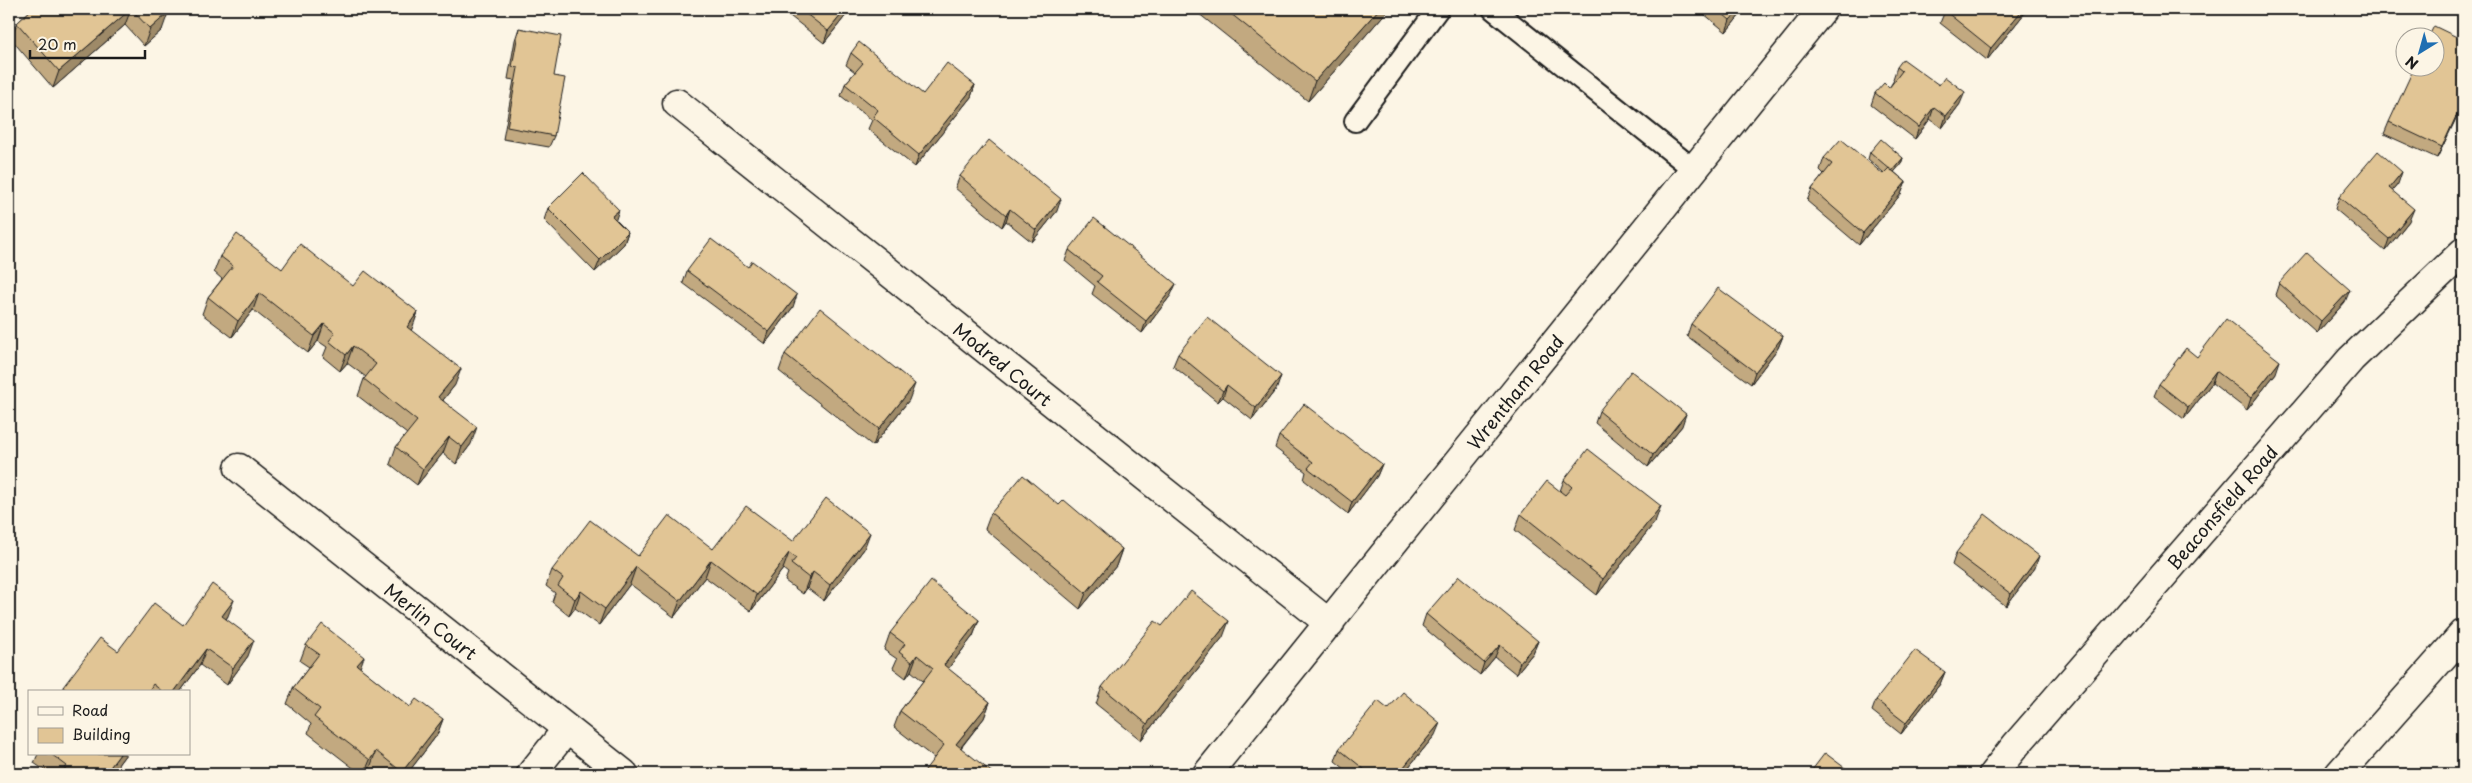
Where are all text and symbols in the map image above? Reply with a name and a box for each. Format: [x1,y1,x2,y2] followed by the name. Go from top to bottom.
[30,28,145,60] scale bar
[2394,28,2444,78] north arrow
[38,32,77,55] text: 20 m
[2401,51,2423,75] text: N
[948,316,1058,412] street label: Modred Court
[1460,329,1570,455] street label: Wrentham Road
[2160,439,2284,575] street label: Beaconsfield Road
[379,576,483,666] street label: Merlin Court
[28,690,190,756] legend
[72,698,108,721] text: Road
[72,722,131,745] text: Building

